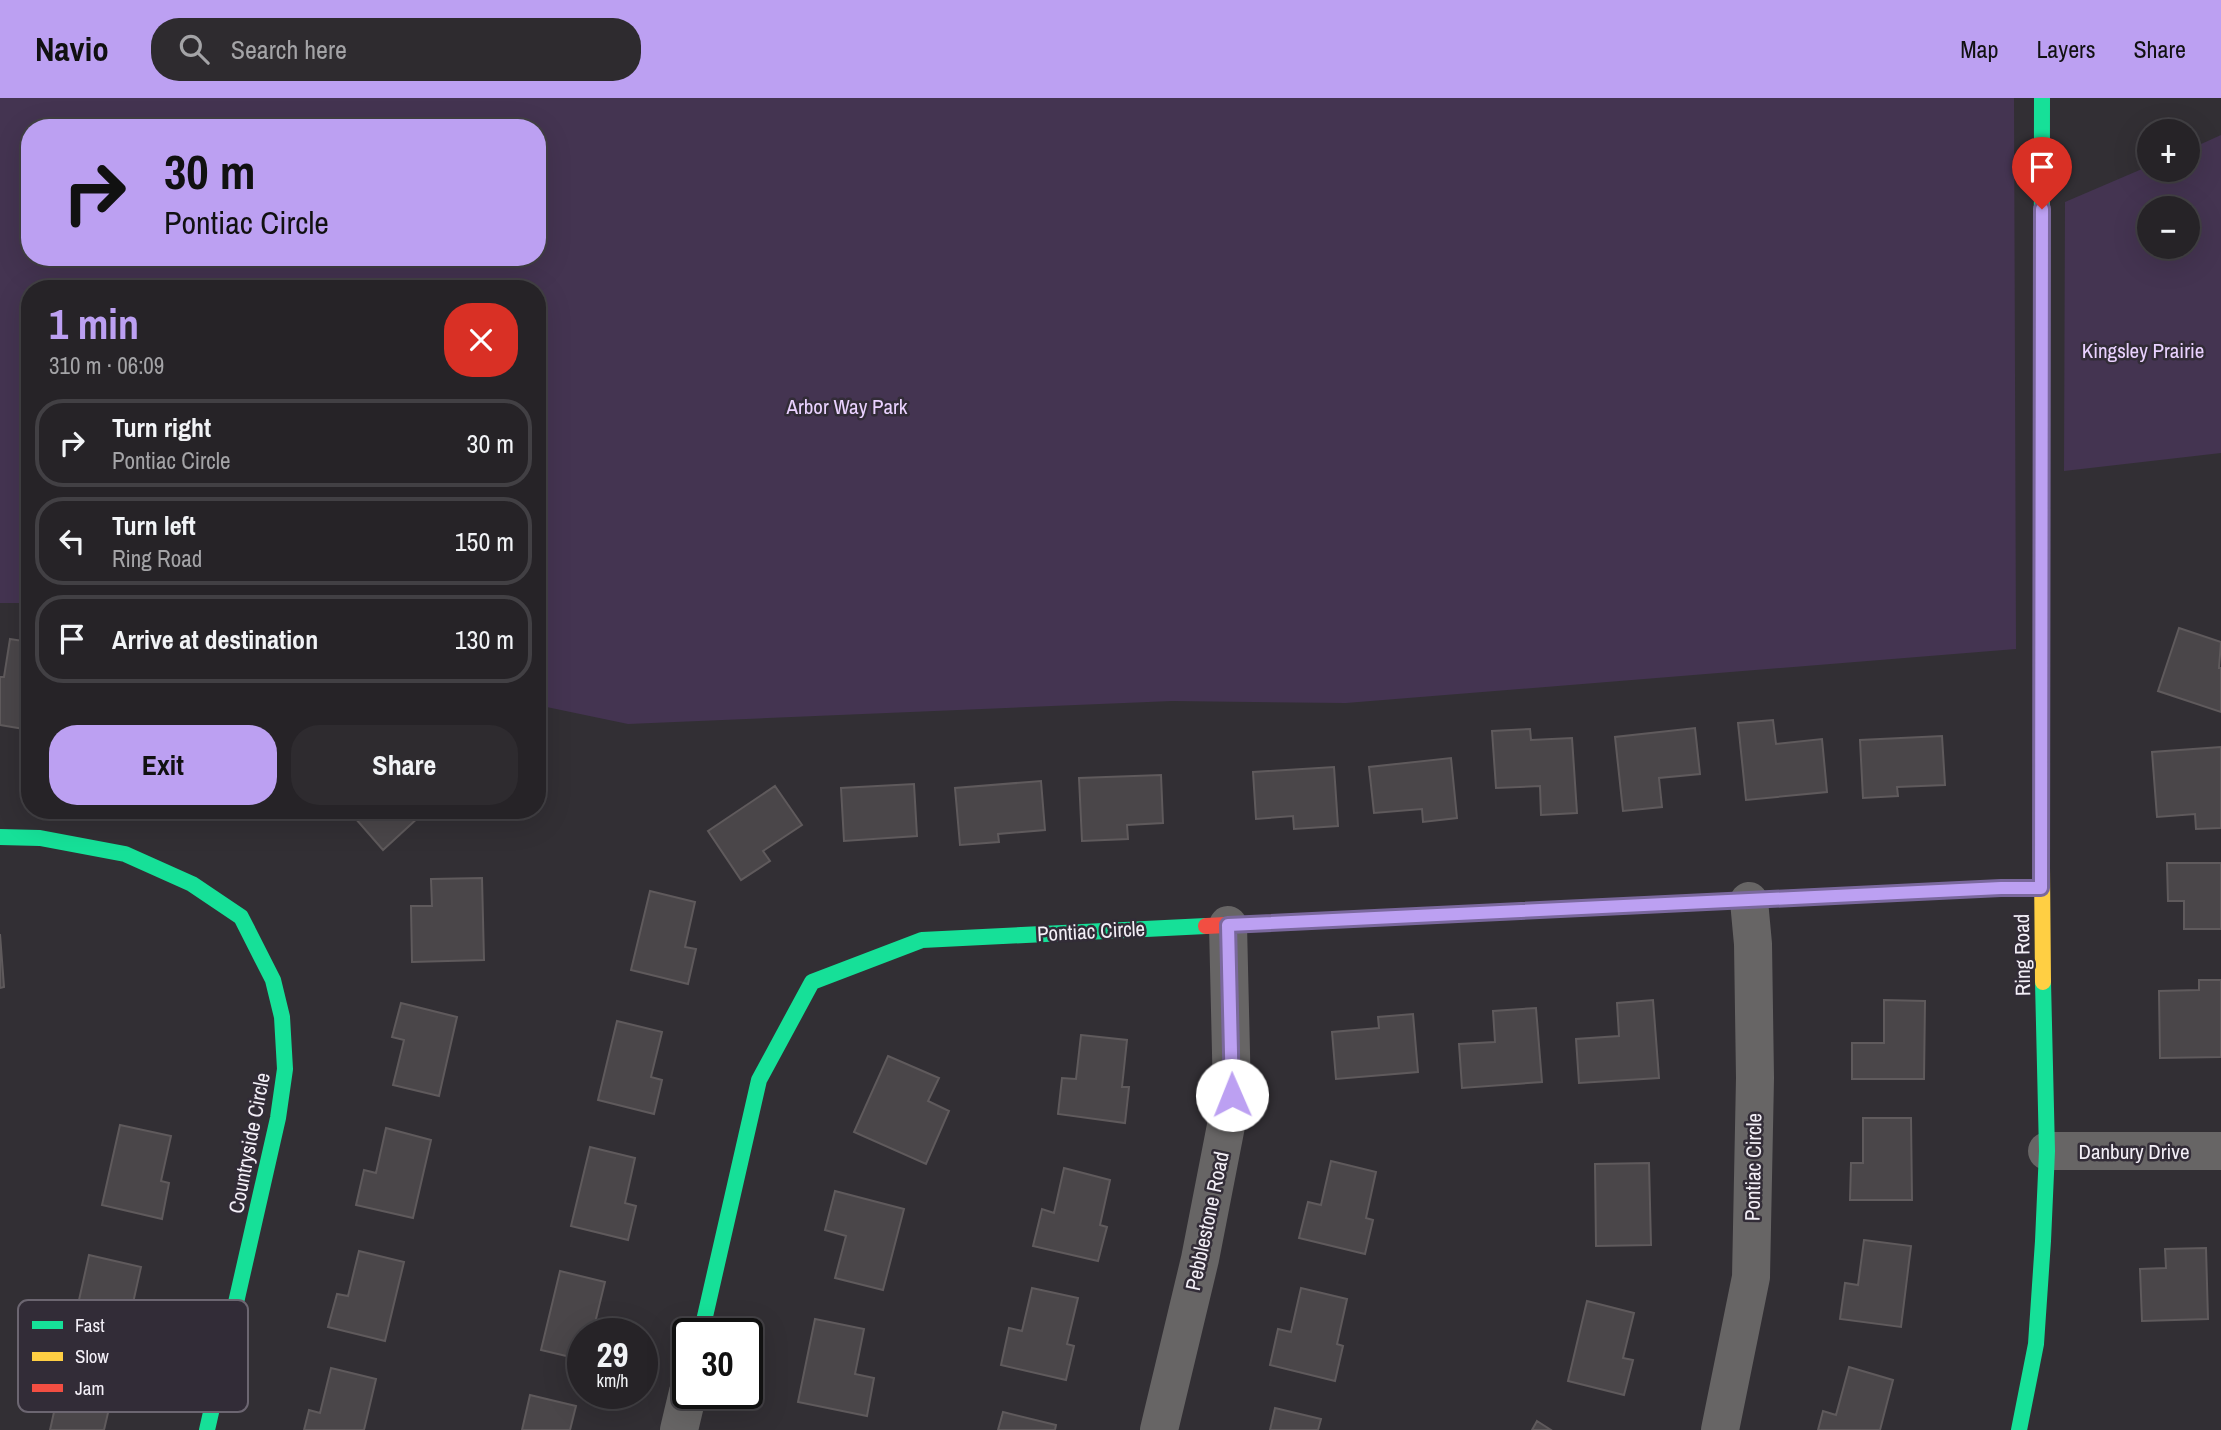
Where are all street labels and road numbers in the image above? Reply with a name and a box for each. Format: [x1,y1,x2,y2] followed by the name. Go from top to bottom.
[1036,914,1146,948] street label: Pontiac Circle
[2007,914,2037,996] street label: Ring Road
[221,1070,277,1216] street label: Countryside Circle
[1738,1113,1768,1221] street label: Pontiac Circle
[2078,1137,2190,1166] street label: Danbury Drive
[1178,1149,1236,1293] street label: Pebblestone Road

